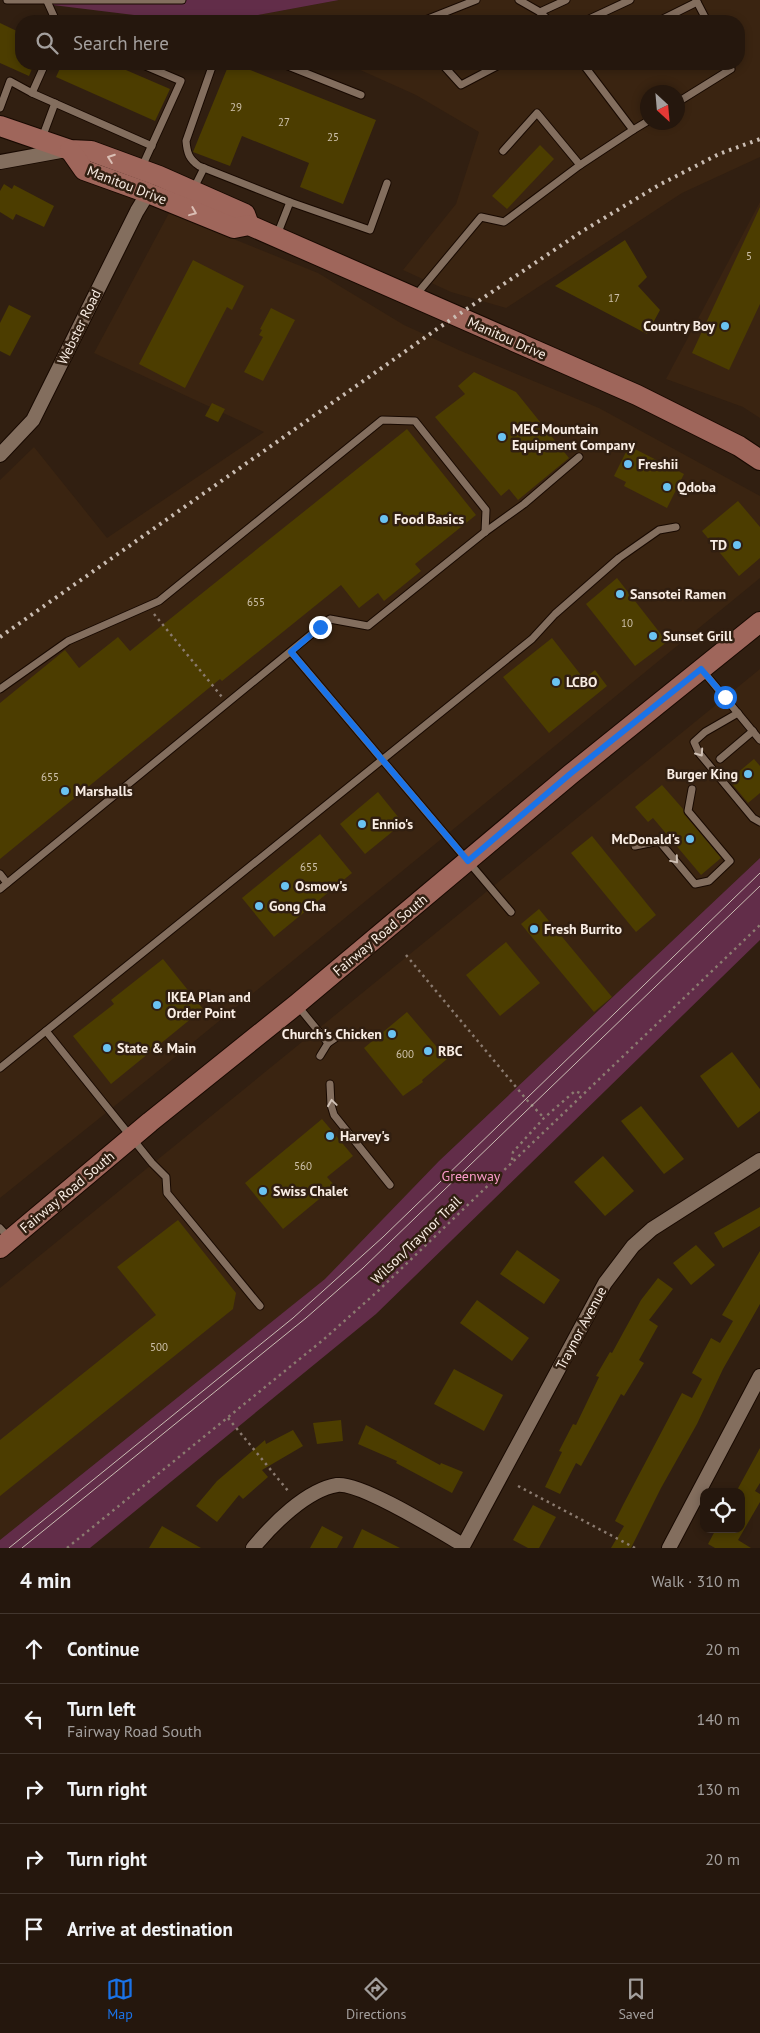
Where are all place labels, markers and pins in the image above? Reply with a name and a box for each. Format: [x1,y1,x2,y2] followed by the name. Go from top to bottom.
[643,317,715,335] place label: Country Boy
[719,320,731,332] marker: Country Boy
[512,420,635,454] place label: MEC Mountain Equipment Company
[496,431,508,443] marker: MEC Mountain Equipment Company
[638,455,678,473] place label: Freshii
[622,458,634,470] marker: Freshii
[677,478,716,496] place label: Qdoba
[661,481,673,493] marker: Qdoba
[394,510,464,528] place label: Food Basics
[378,513,390,525] marker: Food Basics
[710,536,727,554] place label: TD
[731,539,743,551] marker: TD
[630,585,726,603] place label: Sansotei Ramen
[614,588,626,600] marker: Sansotei Ramen
[663,627,733,645] place label: Sunset Grill
[647,630,659,642] marker: Sunset Grill
[566,673,597,691] place label: LCBO
[550,676,562,688] marker: LCBO
[667,765,738,783] place label: Burger King
[742,768,754,780] marker: Burger King
[75,782,133,800] place label: Marshalls
[59,785,71,797] marker: Marshalls
[372,815,413,833] place label: Ennio's
[356,818,368,830] marker: Ennio's
[611,830,680,848] place label: McDonald's
[684,833,696,845] marker: McDonald's
[295,877,348,895] place label: Osmow's
[279,880,291,892] marker: Osmow's
[269,897,326,915] place label: Gong Cha
[253,900,265,912] marker: Gong Cha
[544,920,622,938] place label: Fresh Burrito
[528,923,540,935] marker: Fresh Burrito
[167,988,251,1022] place label: IKEA Plan and Order Point
[151,999,163,1011] marker: IKEA Plan and Order Point
[282,1025,382,1043] place label: Church's Chicken
[386,1028,398,1040] marker: Church's Chicken
[117,1039,196,1057] place label: State & Main
[101,1042,113,1054] marker: State & Main
[438,1042,463,1060] place label: RBC
[422,1045,434,1057] marker: RBC
[340,1127,390,1145] place label: Harvey's
[324,1130,336,1142] marker: Harvey's
[273,1182,348,1200] place label: Swiss Chalet
[257,1185,269,1197] marker: Swiss Chalet

